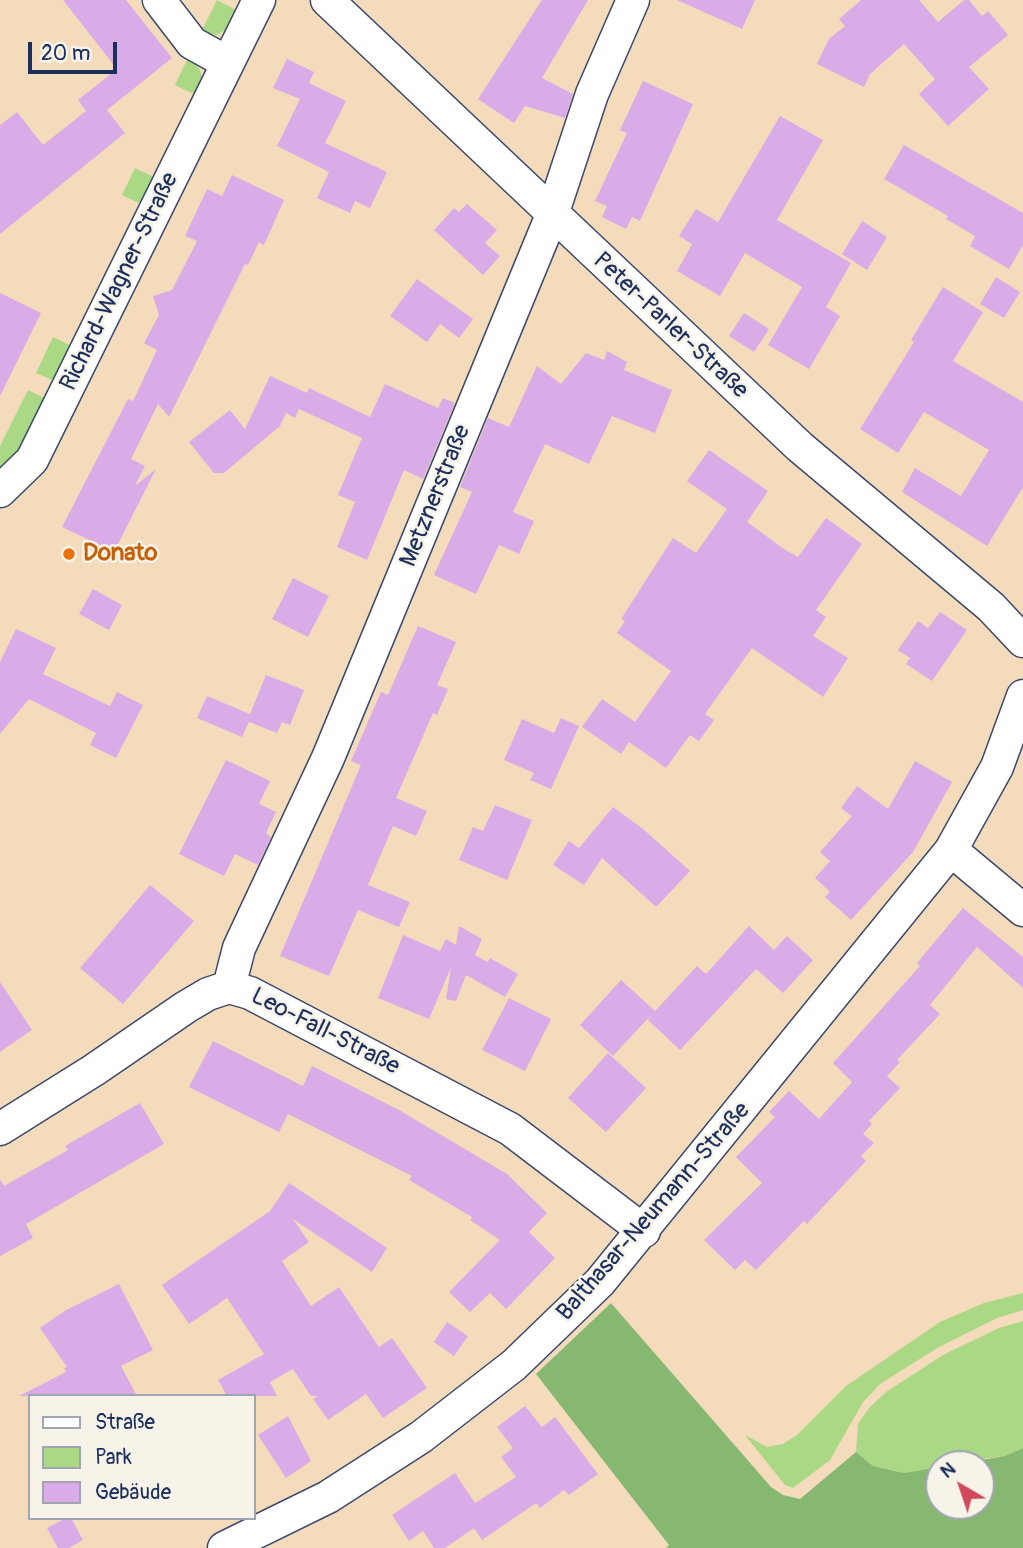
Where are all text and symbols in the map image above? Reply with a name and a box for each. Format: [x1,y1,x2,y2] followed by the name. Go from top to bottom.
[32,28,121,72] scale bar
[41,40,90,67] text: 20 m
[55,168,185,396] street label: Richard-Wagner-Straße
[586,247,754,405] street label: Peter-Parler-Straße
[394,421,478,571] street label: Metznerstraße
[83,540,157,568] place label: Donato
[61,546,77,562] marker: Donato
[246,982,404,1082] street label: Leo-Fall-Straße
[551,1097,757,1327] street label: Balthasar-Neumann-Straße
[28,1394,256,1520] legend
[95,1409,155,1436] text: Straße
[95,1444,132,1471] text: Park
[925,1450,995,1520] north arrow
[935,1457,961,1484] text: N
[95,1479,171,1506] text: Gebäude

